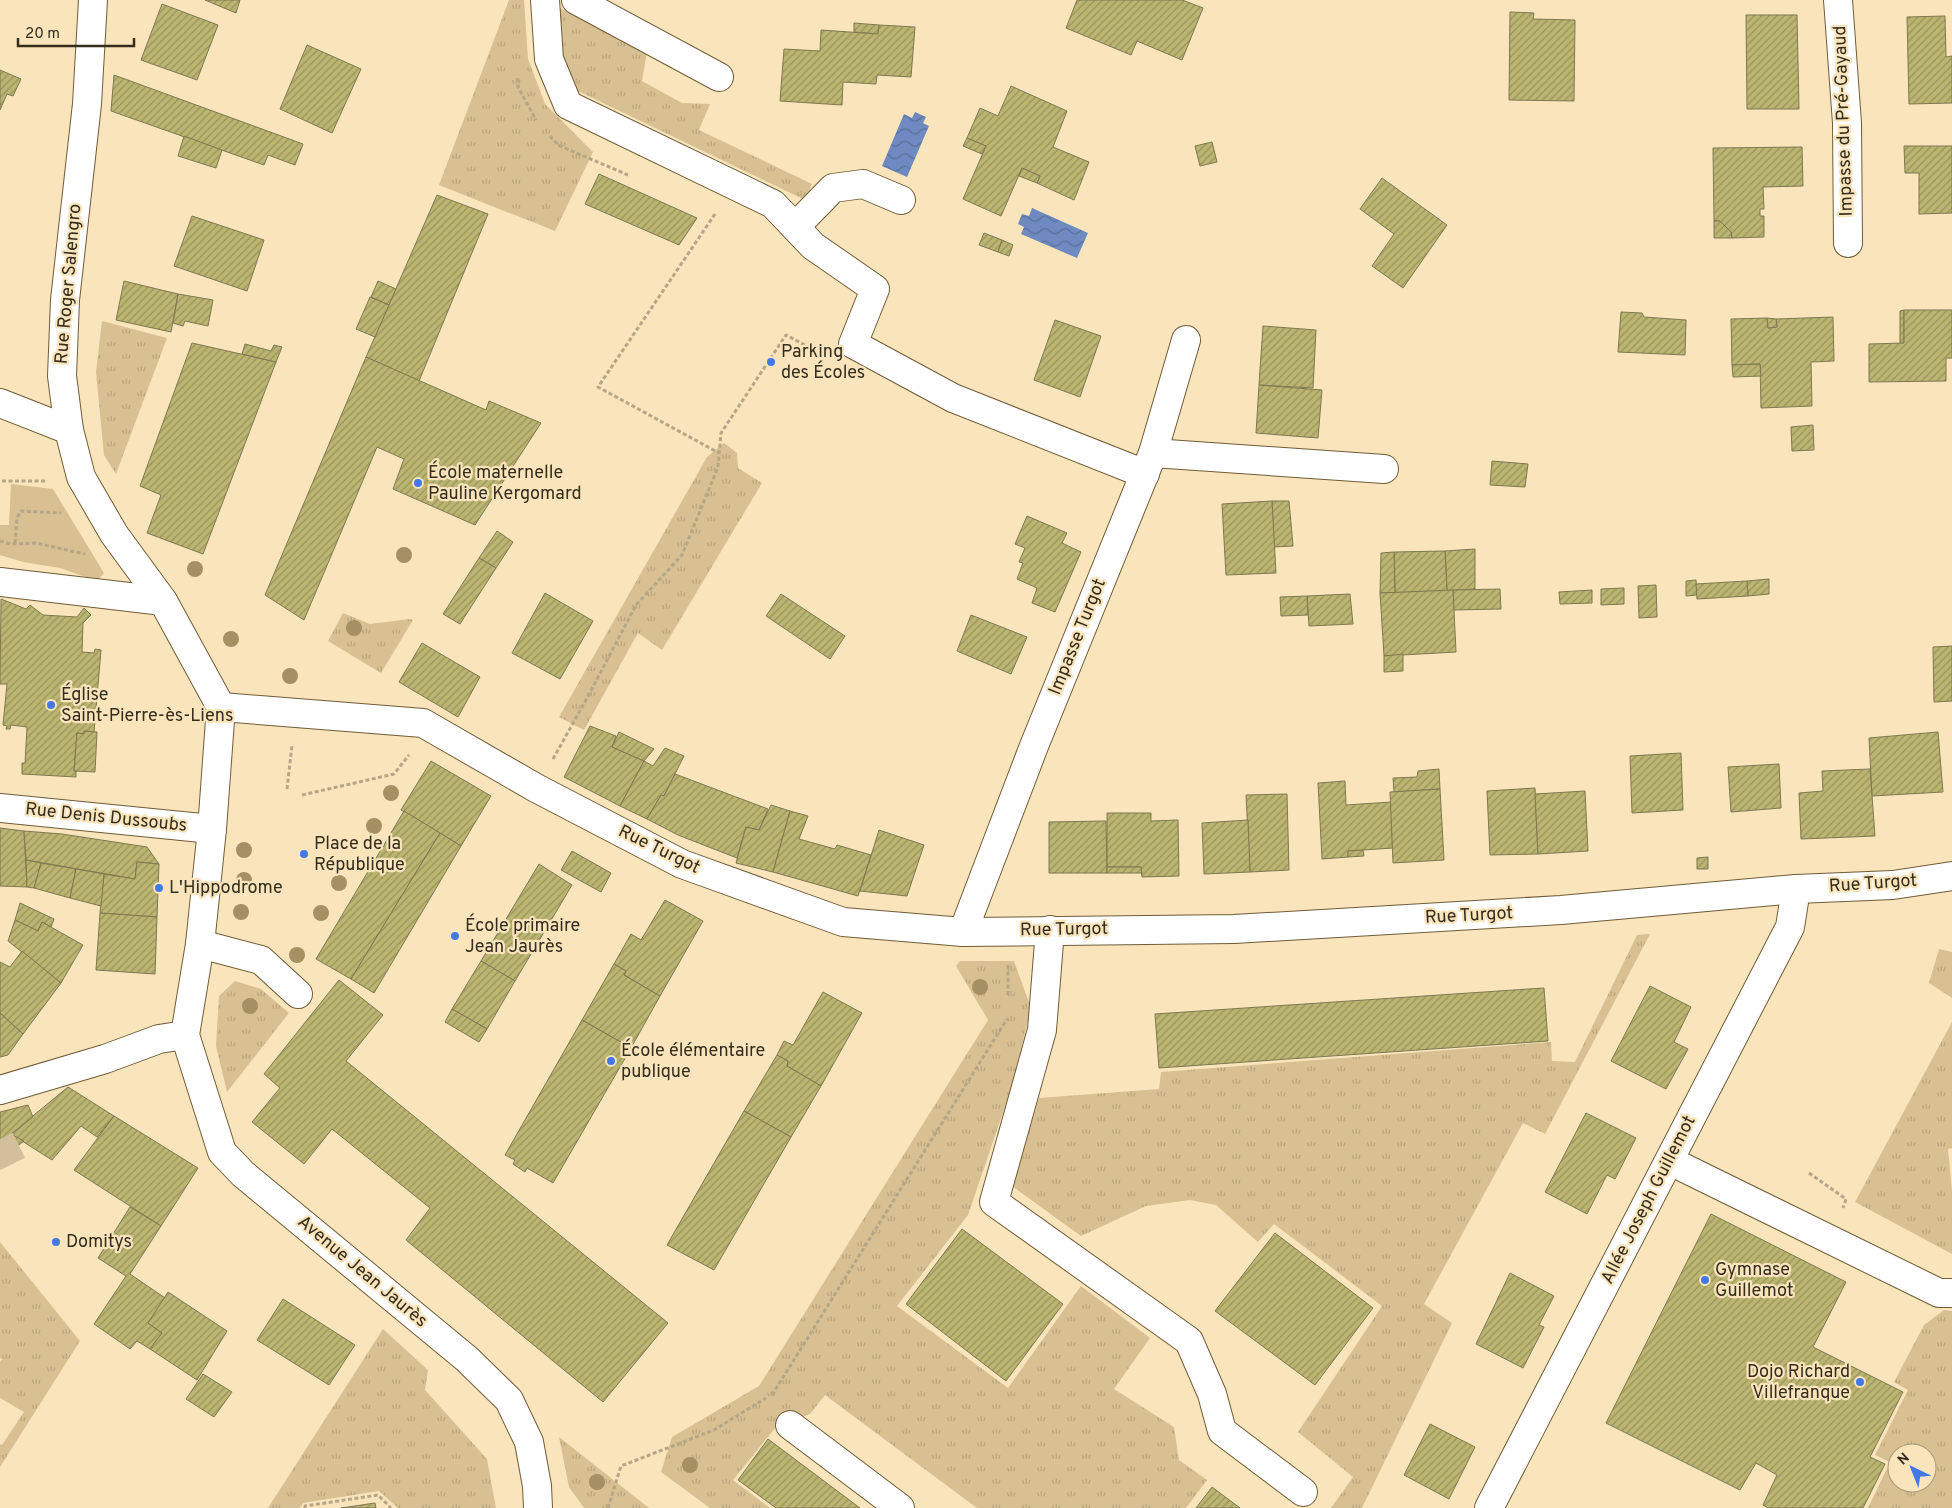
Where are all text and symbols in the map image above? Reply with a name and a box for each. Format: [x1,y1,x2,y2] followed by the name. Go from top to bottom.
[18,15,134,47] scale bar
[25,25,60,44] text: 20 m
[1829,25,1859,217] street label: Impasse du Pré-Gayaud
[51,203,87,365] street label: Rue Roger Salengro
[781,341,865,385] place label: Parking des Écoles
[765,356,777,368] marker: Parking des Écoles
[428,460,582,506] place label: École maternelle Pauline Kergomard
[412,477,424,489] marker: École maternelle Pauline Kergomard
[1044,575,1112,699] street label: Impasse Turgot
[61,682,233,728] place label: Église Saint-Pierre-ès-Liens
[45,699,57,711] marker: Église Saint-Pierre-ès-Liens
[24,798,188,838] street label: Rue Denis Dussoubs
[614,820,704,880] street label: Rue Turgot
[314,833,405,877] place label: Place de la République
[298,848,310,860] marker: Place de la République
[1828,869,1918,899] street label: Rue Turgot
[169,877,283,900] place label: L'Hippodrome
[153,882,165,894] marker: L'Hippodrome
[1424,902,1514,930] street label: Rue Turgot
[465,913,580,959] place label: École primaire Jean Jaurès
[1020,918,1108,942] street label: Rue Turgot
[449,930,461,942] marker: École primaire Jean Jaurès
[621,1038,765,1084] place label: École élémentaire publique
[605,1055,617,1067] marker: École élémentaire publique
[1596,1112,1702,1288] street label: Allée Joseph Guillemot
[292,1211,432,1333] street label: Avenue Jean Jaurès
[66,1231,132,1254] place label: Domitys
[50,1236,62,1248] marker: Domitys
[1715,1259,1794,1303] place label: Gymnase Guillemot
[1699,1274,1711,1286] marker: Gymnase Guillemot
[1747,1361,1850,1405] place label: Dojo Richard Villefranque
[1854,1376,1866,1388] marker: Dojo Richard Villefranque
[1887,1443,1937,1493] north arrow
[1895,1450,1914,1469] text: N

